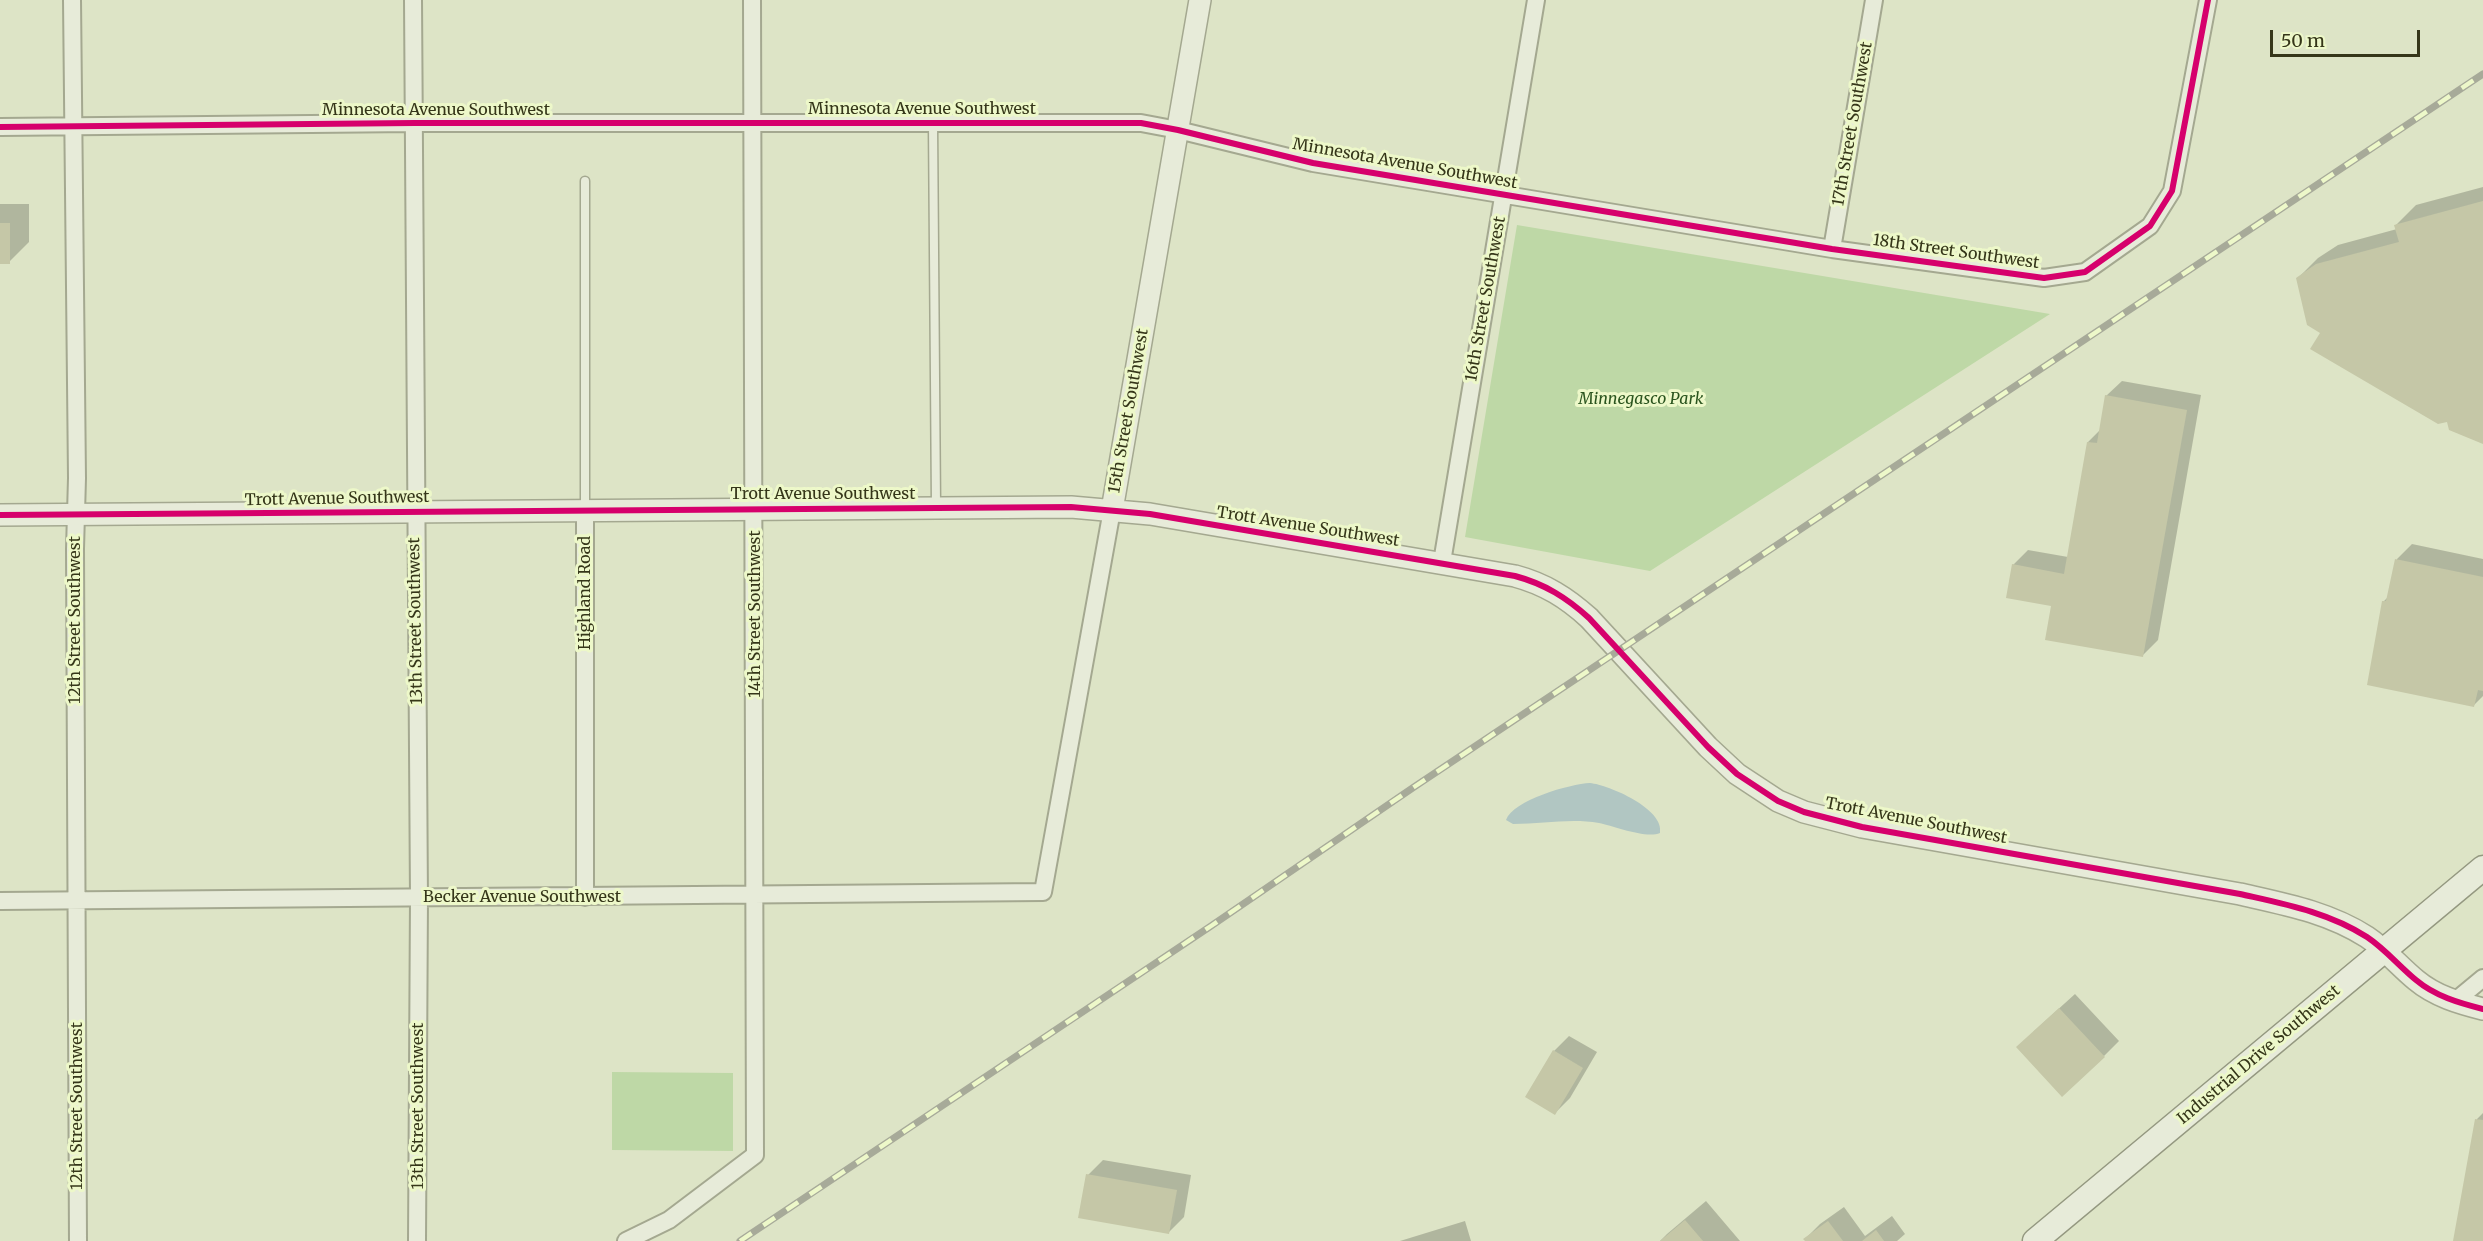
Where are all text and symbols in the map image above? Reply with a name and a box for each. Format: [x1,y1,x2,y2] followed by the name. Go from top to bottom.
[2273,18,2423,56] scale bar
[2281,29,2325,52] text: 50 m
[1829,40,1877,208] street label: 17th Street Southwest
[808,99,1036,119] street label: Minnesota Avenue Southwest
[322,100,550,120] street label: Minnesota Avenue Southwest
[1291,135,1519,193] street label: Minnesota Avenue Southwest
[1462,215,1510,383] street label: 16th Street Southwest
[1872,231,2040,273] street label: 18th Street Southwest
[1105,327,1153,495] street label: 15th Street Southwest
[1579,389,1703,409] park label: Minnegasco Park
[731,484,915,504] street label: Trott Avenue Southwest
[244,488,430,510] street label: Trott Avenue Southwest
[1215,503,1401,551] street label: Trott Avenue Southwest
[745,530,765,698] street label: 14th Street Southwest
[65,536,85,704] street label: 12th Street Southwest
[575,536,595,650] street label: Highland Road
[405,537,427,705] street label: 13th Street Southwest
[1823,794,2009,848] street label: Trott Avenue Southwest
[423,887,621,907] street label: Becker Avenue Southwest
[2174,981,2344,1129] street label: Industrial Drive Southwest
[67,1022,87,1190] street label: 12th Street Southwest
[408,1022,428,1190] street label: 13th Street Southwest

